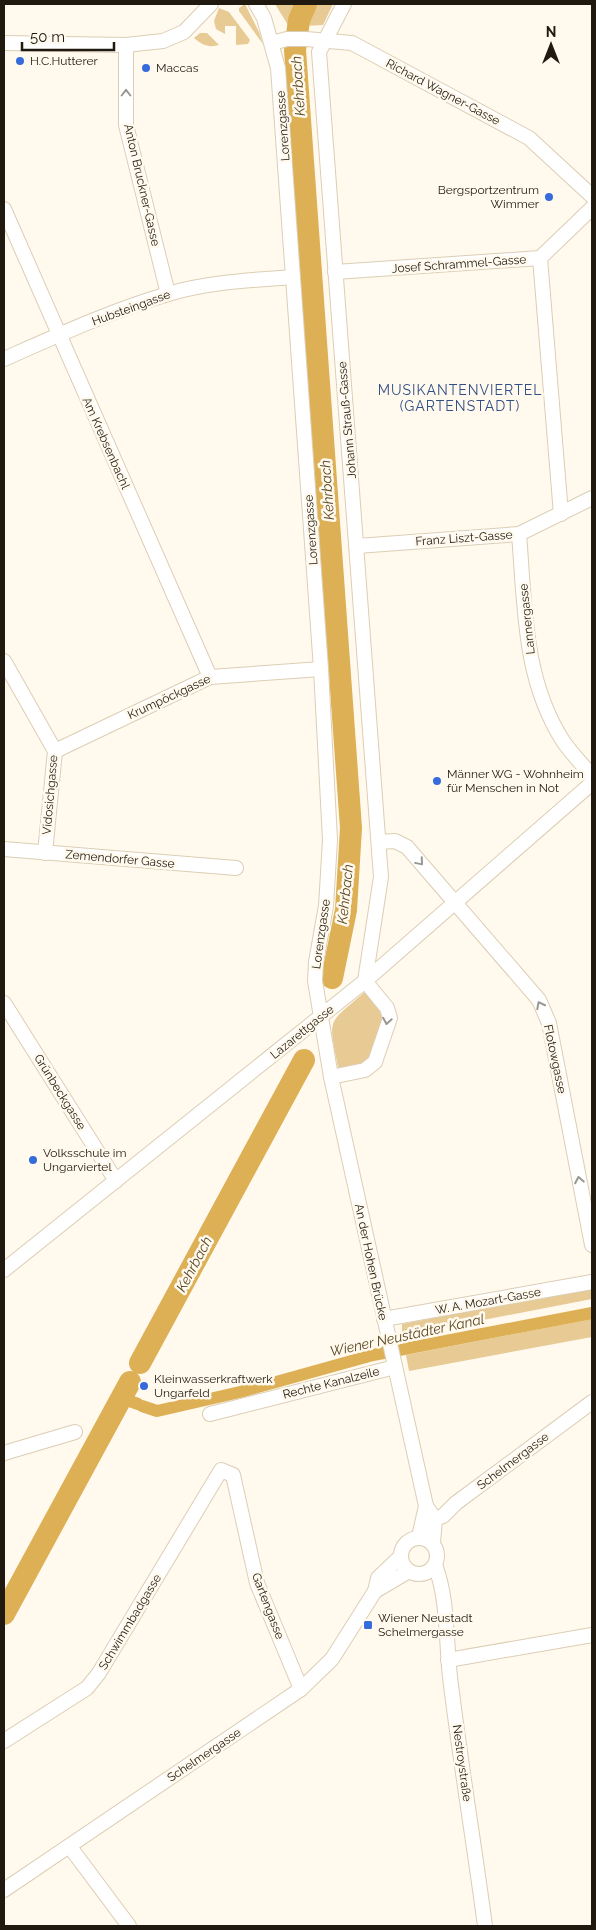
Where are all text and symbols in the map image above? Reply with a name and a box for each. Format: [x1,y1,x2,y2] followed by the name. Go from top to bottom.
[22,20,115,52] scale bar
[526,20,576,70] north arrow
[546,24,556,40] text: N
[30,28,65,46] text: 50 m
[30,54,98,68] place label: H.C.Hutterer
[14,55,26,67] marker: H.C.Hutterer
[288,55,308,117] water label: Kehrbach
[384,56,502,128] street label: Richard Wagner-Gasse
[156,61,199,75] place label: Maccas
[140,62,152,74] marker: Maccas
[121,88,131,96] one-way arrow
[274,90,292,162] street label: Lorenzgasse
[121,122,163,248] street label: Anton Bruckner-Gasse
[438,183,540,211] place label: Bergsportzentrum Wimmer
[543,191,555,203] marker: Bergsportzentrum Wimmer
[391,252,527,276] street label: Josef Schrammel-Gasse
[90,287,172,329] street label: Hubsteingasse
[335,361,359,479] street label: Johann Strauß-Gasse
[378,382,542,414] district label: MUSIKANTENVIERTEL (GARTENSTADT)
[79,395,133,492] street label: Am Krebsenbachl
[317,459,337,521] water label: Kehrbach
[302,494,320,566] street label: Lorenzgasse
[415,528,513,548] street label: Franz Liszt-Gasse
[516,583,538,655] street label: Lannergasse
[125,672,213,722] street label: Krumpöckgasse
[40,755,60,835] street label: Vidosichgasse
[447,767,584,795] place label: Männer WG - Wohnheim für Menschen in Not
[431,775,443,787] marker: Männer WG - Wohnheim für Menschen in Not
[65,847,175,871] street label: Zemendorfer Gasse
[414,856,423,865] one-way arrow
[334,863,356,925] water label: Kehrbach
[309,898,333,970] street label: Lorenzgasse
[536,1001,546,1010] one-way arrow
[267,1002,337,1062] street label: Lazarettgasse
[382,1017,393,1025] one-way arrow
[541,1023,569,1095] street label: Flotowgasse
[31,1052,89,1132] street label: Grünbeckgasse
[43,1146,126,1174] place label: Volksschule im Ungarviertel
[27,1154,39,1166] marker: Volksschule im Ungarviertel
[575,1176,585,1184] one-way arrow
[352,1203,390,1321] street label: An der Hohen Brücke
[173,1234,215,1294] water label: Kehrbach
[434,1285,542,1317] street label: W. A. Mozart-Gasse
[328,1311,486,1359] water label: Wiener Neustädter Kanal
[281,1364,381,1402] street label: Rechte Kanalzeile
[154,1372,273,1400] place label: Kleinwasserkraftwerk Ungarfeld
[138,1380,150,1392] marker: Kleinwasserkraftwerk Ungarfeld
[474,1430,552,1492] street label: Schelmergasse
[249,1571,287,1641] street label: Gartengasse
[96,1572,164,1672] street label: Schwimmbadgasse
[378,1611,472,1639] place label: Wiener Neustadt Schelmergasse
[362,1619,374,1631] marker: Wiener Neustadt Schelmergasse
[450,1724,474,1802] street label: Nestroystraße
[164,1725,244,1785] street label: Schelmergasse

